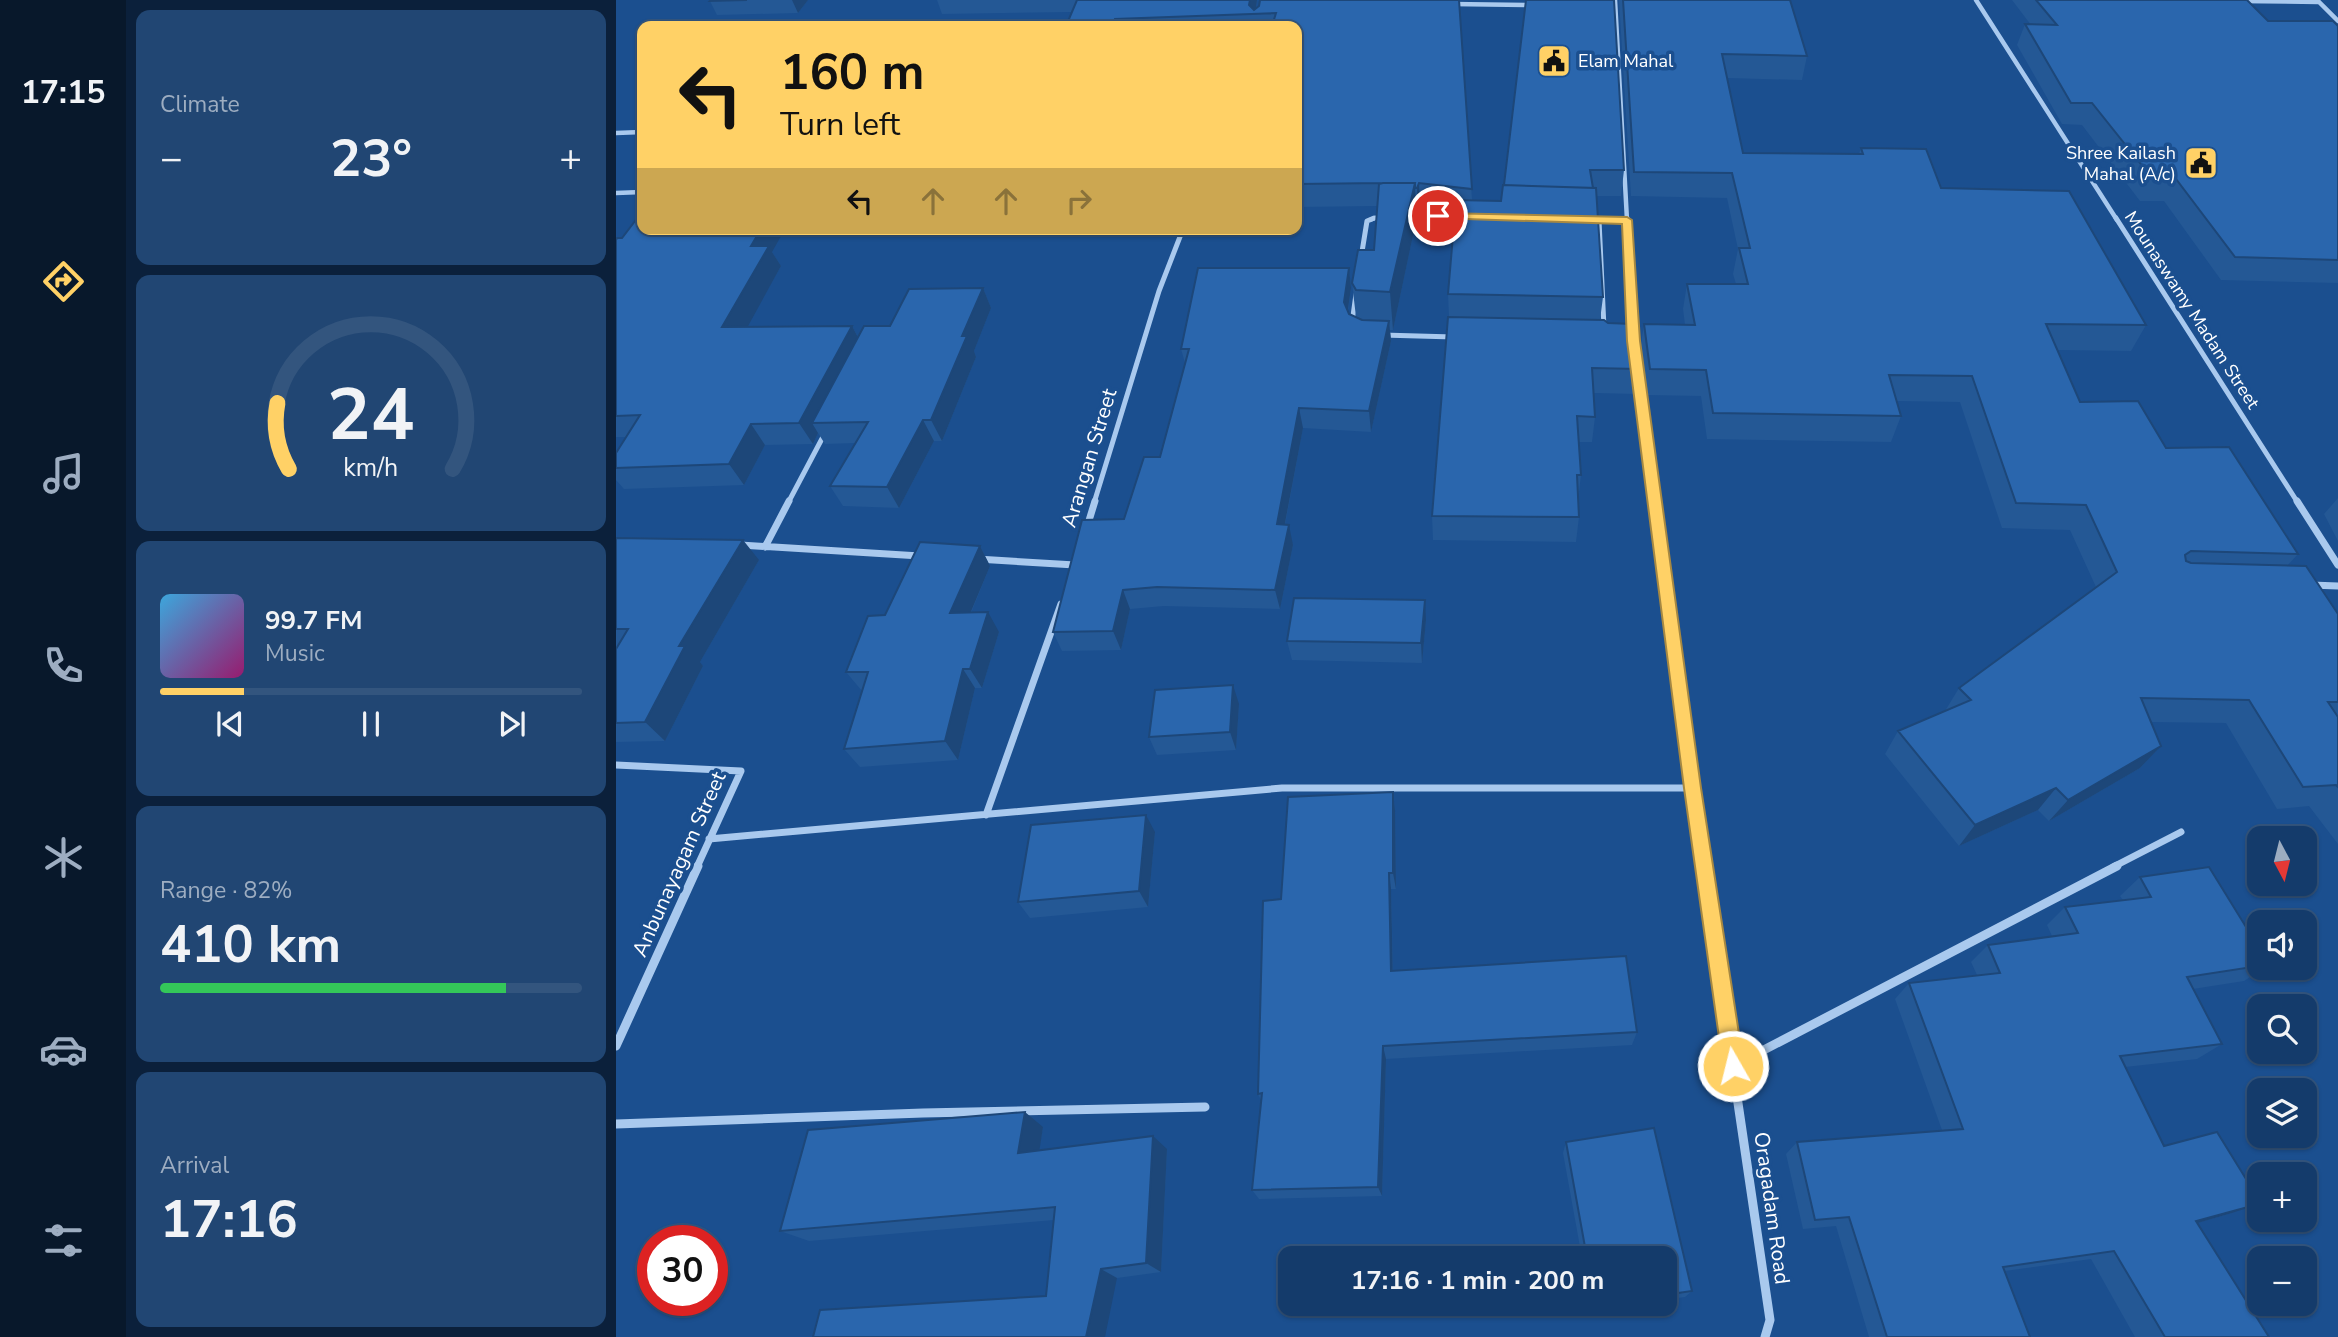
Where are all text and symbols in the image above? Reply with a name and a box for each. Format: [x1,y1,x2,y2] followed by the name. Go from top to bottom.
[780,39,924,106] text: 160 m
[1535,42,1573,80] public building icon: Elam Mahal
[665,49,756,140] icon: left
[1578,49,1674,73] place label: Elam Mahal
[21,71,105,114] text: 17:15
[160,89,240,120] text: Climate
[780,103,900,146] text: Turn left
[330,123,412,194] text: 23°
[160,133,183,184] text: −
[559,133,582,184] text: +
[2066,141,2176,186] place label: Shree Kailash Mahal (A/c)
[2182,144,2220,182] public building icon: Shree Kailash Mahal (A/c)
[841,182,879,220] icon: left
[914,182,952,220] icon: ahead
[987,182,1025,220] icon: ahead
[1060,182,1098,220] icon: right
[1408,186,1468,246] pin
[1419,197,1457,235] icon: arrive
[2119,206,2265,414] street label: Mounaswamy Madam Street
[39,257,88,306] icon: directions
[327,366,415,466] text: 24
[1055,385,1124,531] street label: Arangan Street
[39,449,88,498] icon: music
[343,451,399,485] text: km/h
[265,603,362,638] text: 99.7 FM
[265,638,325,669] text: Music
[39,641,88,690] icon: phone
[211,705,249,743] icon: previous
[352,705,390,743] icon: pause
[493,705,531,743] icon: next
[626,766,733,961] street label: Anbunayagam Street
[2247,826,2317,896] north arrow
[2247,826,2317,1316] map controls
[39,833,88,882] icon: climate
[160,875,292,906] text: Range · 82%
[160,909,341,980] text: 410 km
[2247,910,2317,980] button: sound
[2247,994,2317,1064] button: search
[39,1025,88,1074] icon: car
[1696,1029,1770,1103] position arrow
[2247,1078,2317,1148] button: layers
[1747,1130,1797,1286] street label: Oragadam Road
[160,1150,229,1181] text: Arrival
[2247,1162,2317,1232] button: +
[160,1184,298,1255] text: 17:16
[39,1216,88,1265] icon: filters
[637,1225,728,1316] speed limit sign: 30
[2247,1246,2317,1316] button: −
[1351,1263,1604,1298] text: 17:16 · 1 min · 200 m

